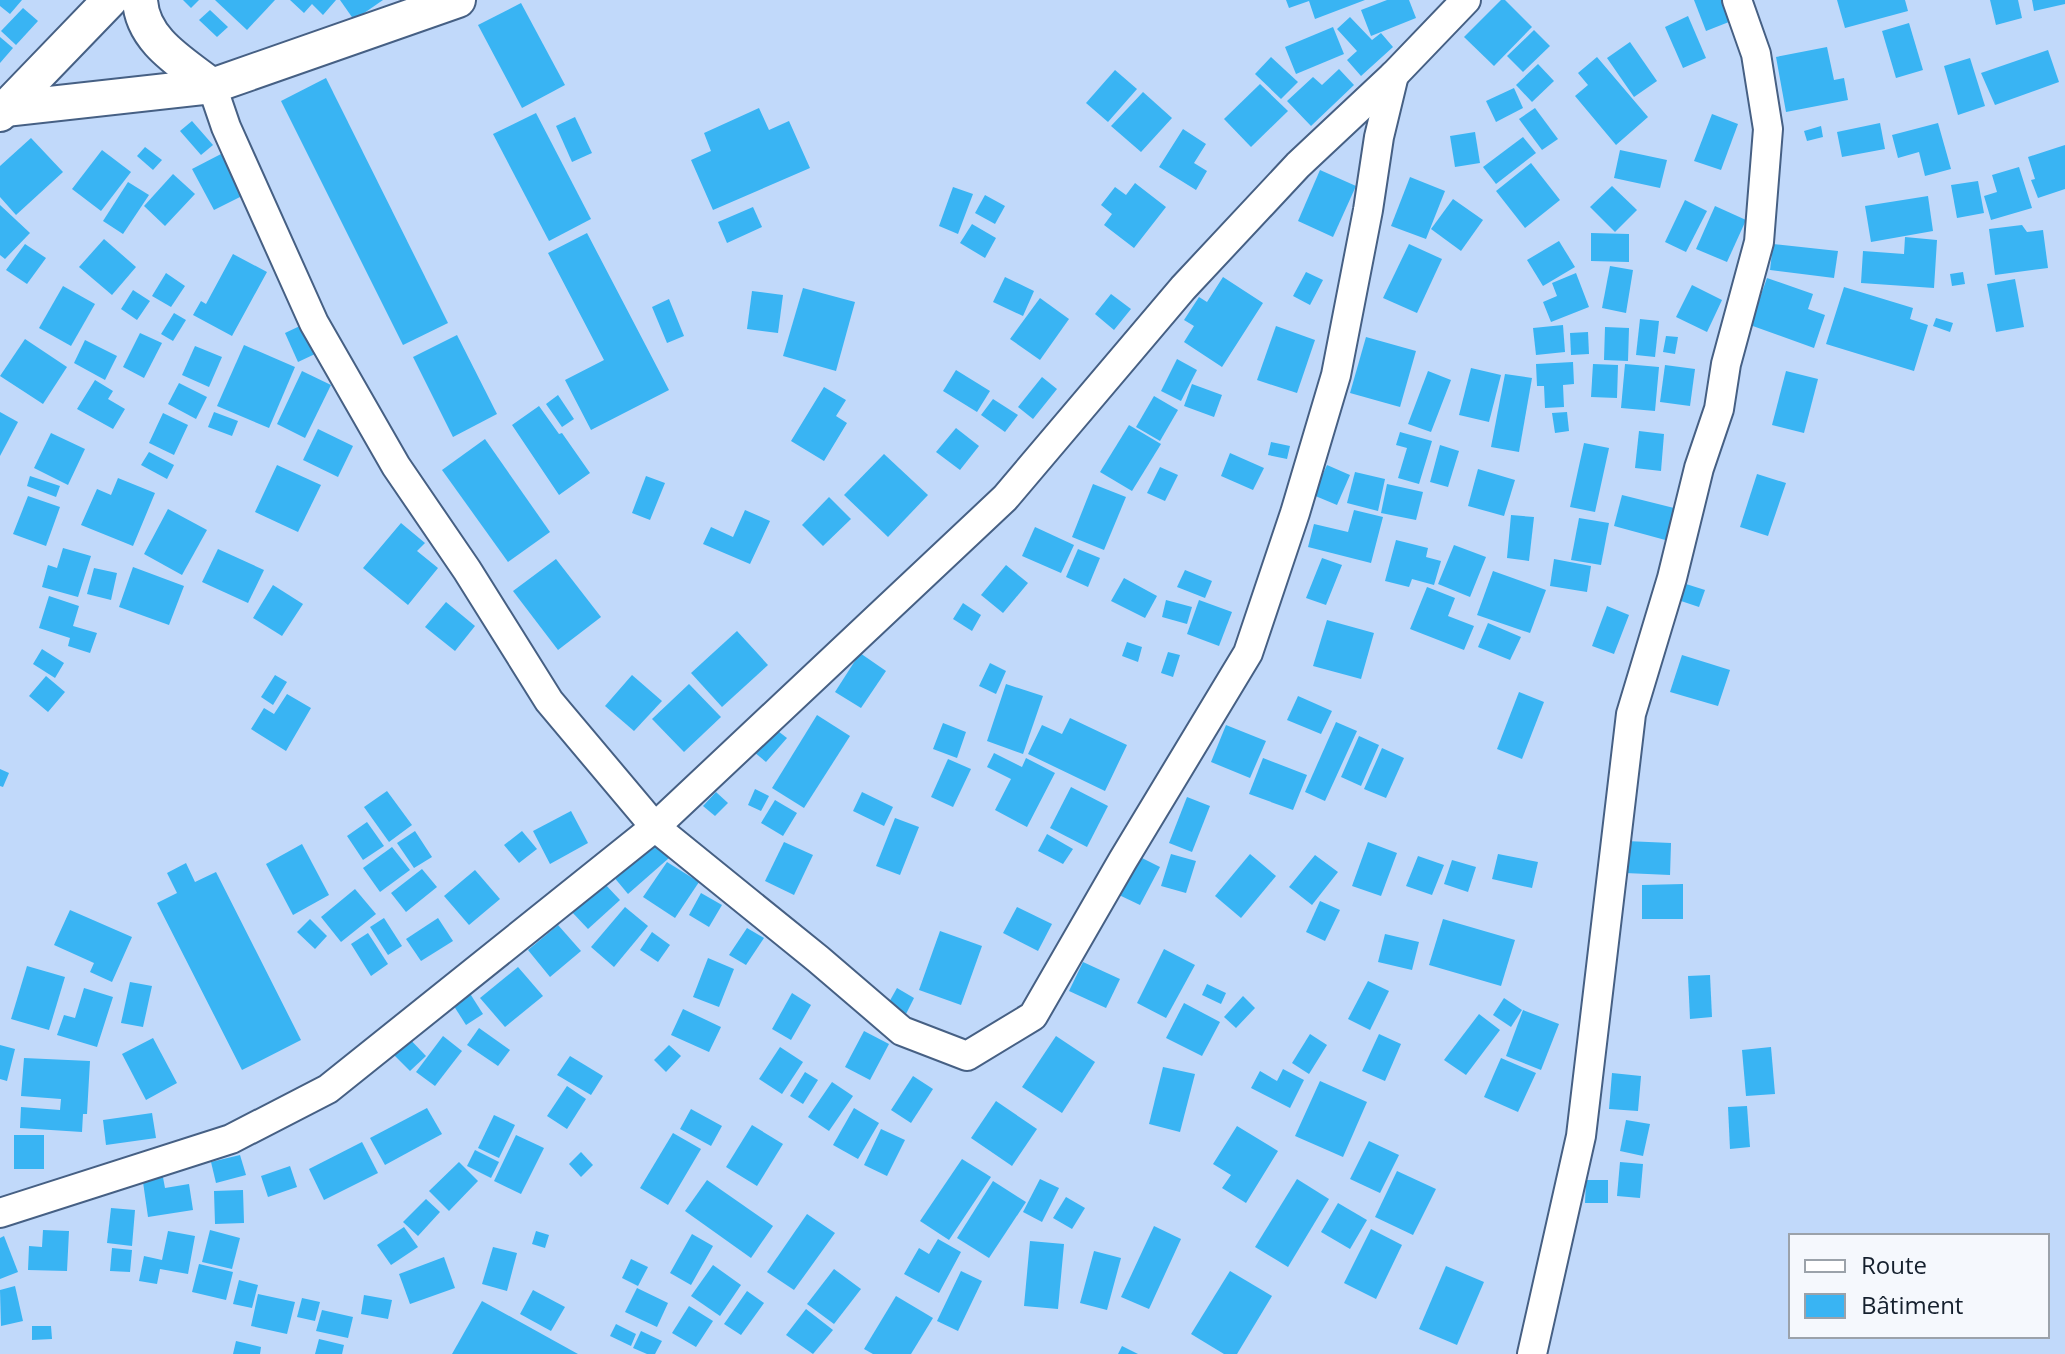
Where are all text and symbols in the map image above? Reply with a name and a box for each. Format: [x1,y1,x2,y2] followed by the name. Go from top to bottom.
[1789,1234,2049,1338] legend
[1861,1248,1927,1281] text: Route
[1861,1288,1963,1321] text: Bâtiment

